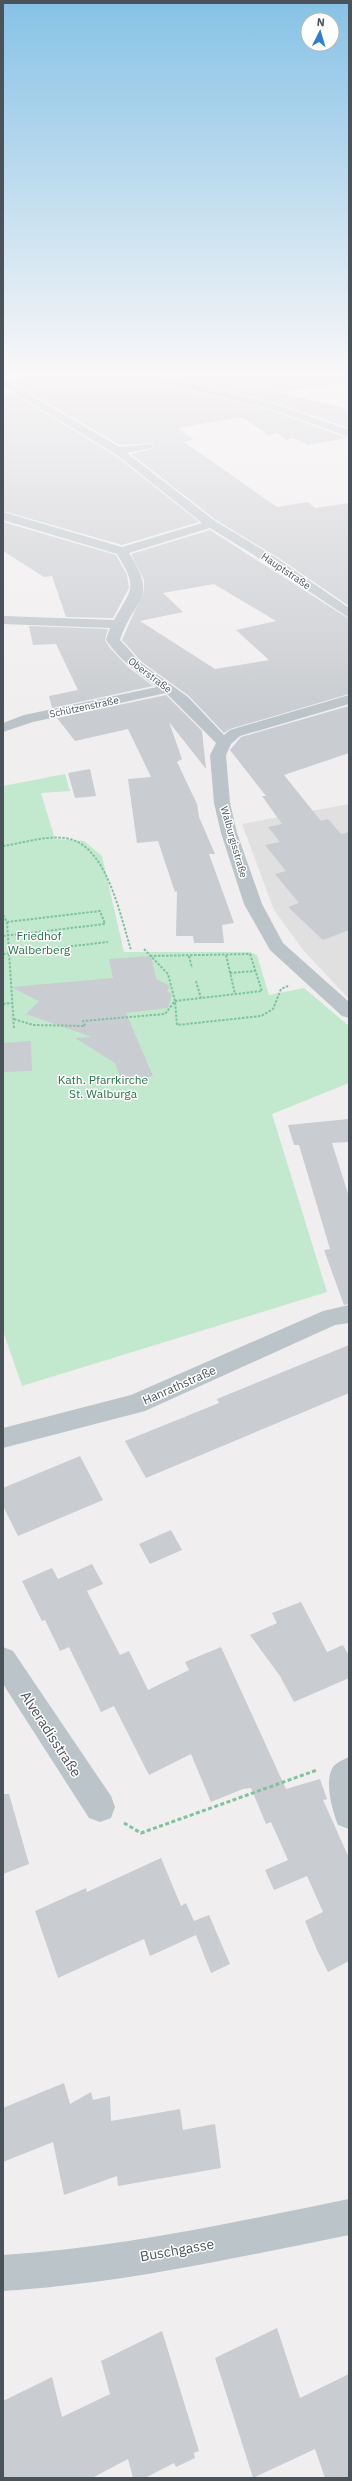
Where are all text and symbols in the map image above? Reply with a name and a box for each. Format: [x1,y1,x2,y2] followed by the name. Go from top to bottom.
[300,12,340,52] north arrow
[316,15,325,29] text: N
[259,550,313,592] street label: Hauptstraße
[126,654,175,696] street label: Oberstraße
[48,693,120,721] street label: Schützenstraße
[218,805,251,880] street label: Walburgisstraße
[8,928,71,957] park label: Friedhof Walberberg
[58,1072,149,1101] park label: Kath. Pfarrkirche St. Walburga
[140,1362,218,1408] street label: Hanrathstraße
[17,1688,86,1781] street label: Alveradisstraße
[139,2235,216,2265] street label: Buschgasse

